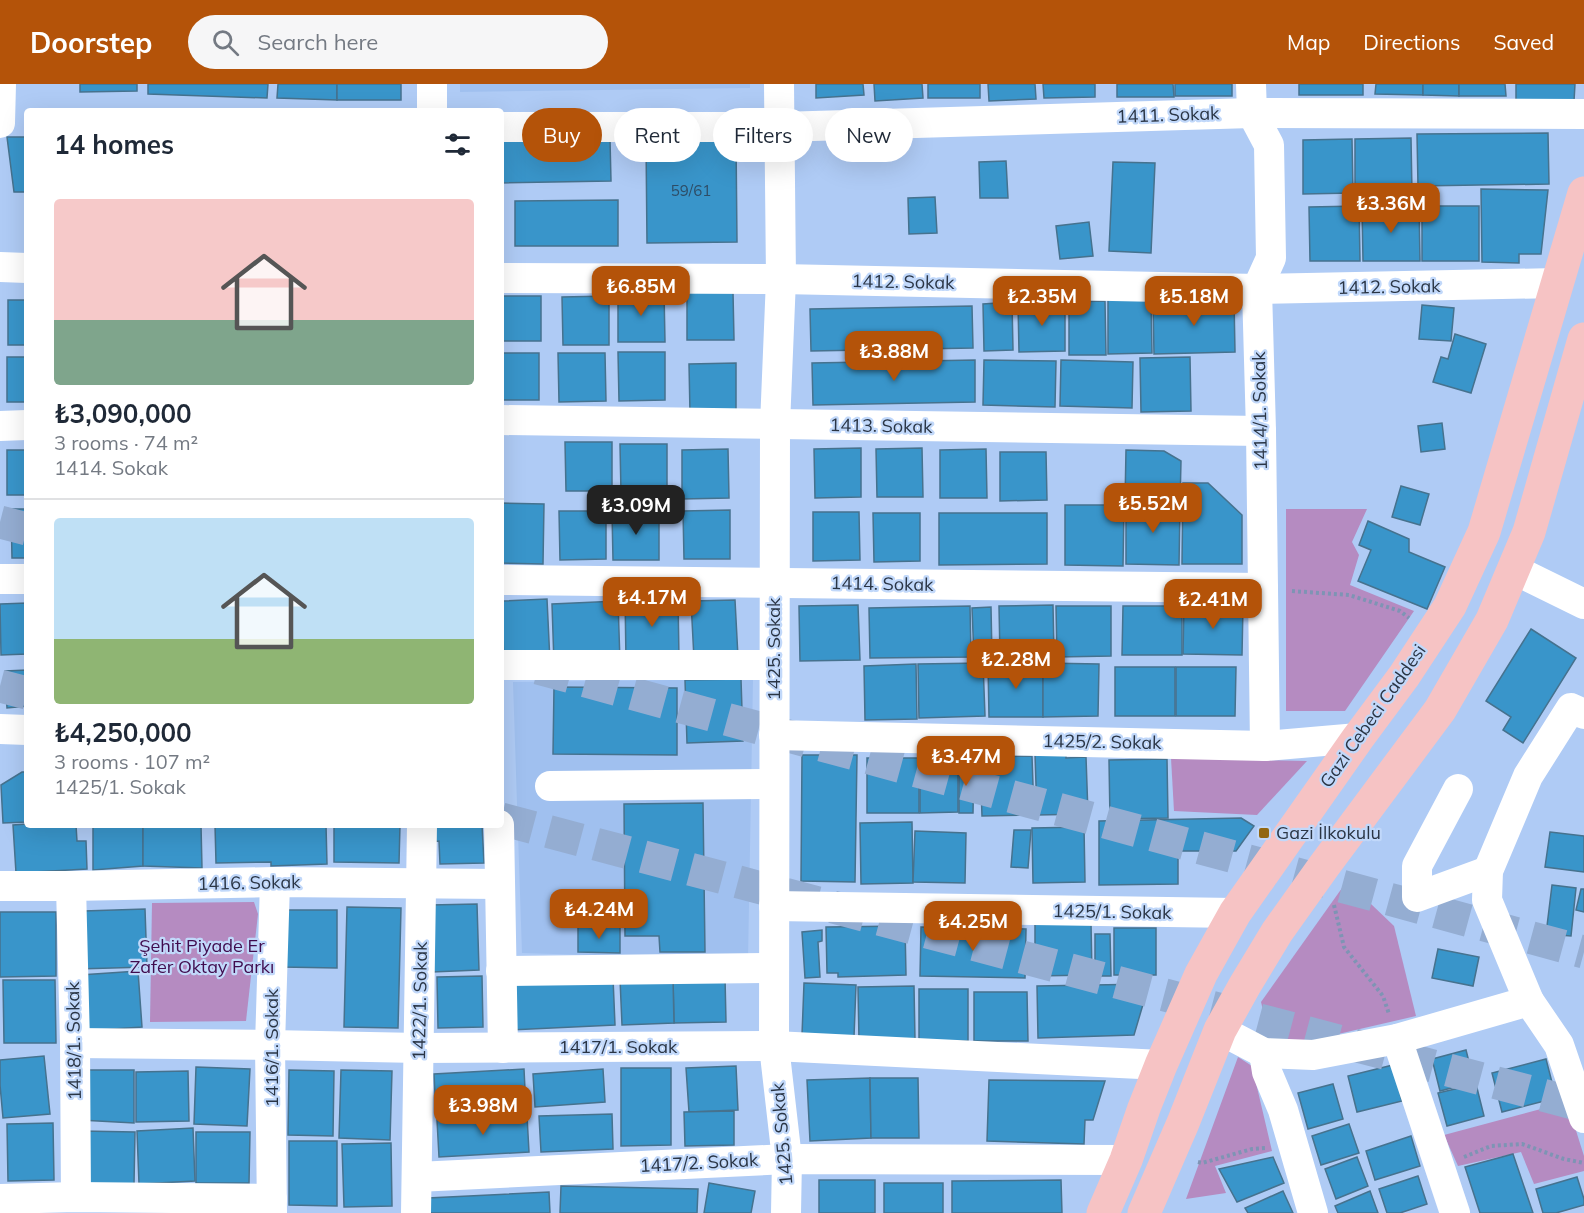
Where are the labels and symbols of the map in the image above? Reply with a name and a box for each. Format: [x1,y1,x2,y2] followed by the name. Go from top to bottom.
[1116,101,1220,128] street label: 1411. Sokak
[671,181,711,200] house number: 59/61
[1342,183,1440,234] pin: ₺3.36M
[592,266,690,317] pin: ₺6.85M
[851,269,955,294] street label: 1412. Sokak
[1337,274,1441,299] street label: 1412. Sokak
[993,276,1091,327] pin: ₺2.35M
[1145,276,1243,327] pin: ₺5.18M
[845,331,943,382] pin: ₺3.88M
[1247,351,1272,471] street label: 1414/1. Sokak
[829,413,933,438] street label: 1413. Sokak
[1104,483,1202,534] pin: ₺5.52M
[587,485,685,536] pin: ₺3.09M
[830,571,934,596] street label: 1414. Sokak
[603,577,701,628] pin: ₺4.17M
[1164,579,1262,630] pin: ₺2.41M
[762,597,785,700] street label: 1425. Sokak
[967,639,1065,690] pin: ₺2.28M
[1315,640,1431,792] street label: Gazi Cebeci Caddesi
[1042,729,1162,754] street label: 1425/2. Sokak
[917,736,1015,787] pin: ₺3.47M
[1276,821,1381,844] place label: Gazi İlkokulu
[1257,826,1271,840] marker: Gazi İlkokulu
[197,870,301,895] street label: 1416. Sokak
[550,889,648,940] pin: ₺4.24M
[1052,899,1172,924] street label: 1425/1. Sokak
[924,901,1022,952] pin: ₺4.25M
[130,934,274,978] park label: Şehit Piyade Er Zafer Oktay Parkı
[407,941,432,1061] street label: 1422/1. Sokak
[61,981,86,1101] street label: 1418/1. Sokak
[260,988,283,1107] street label: 1416/1. Sokak
[559,1035,678,1058] street label: 1417/1. Sokak
[766,1081,797,1186] street label: 1425. Sokak
[434,1085,532,1136] pin: ₺3.98M
[639,1148,760,1177] street label: 1417/2. Sokak

